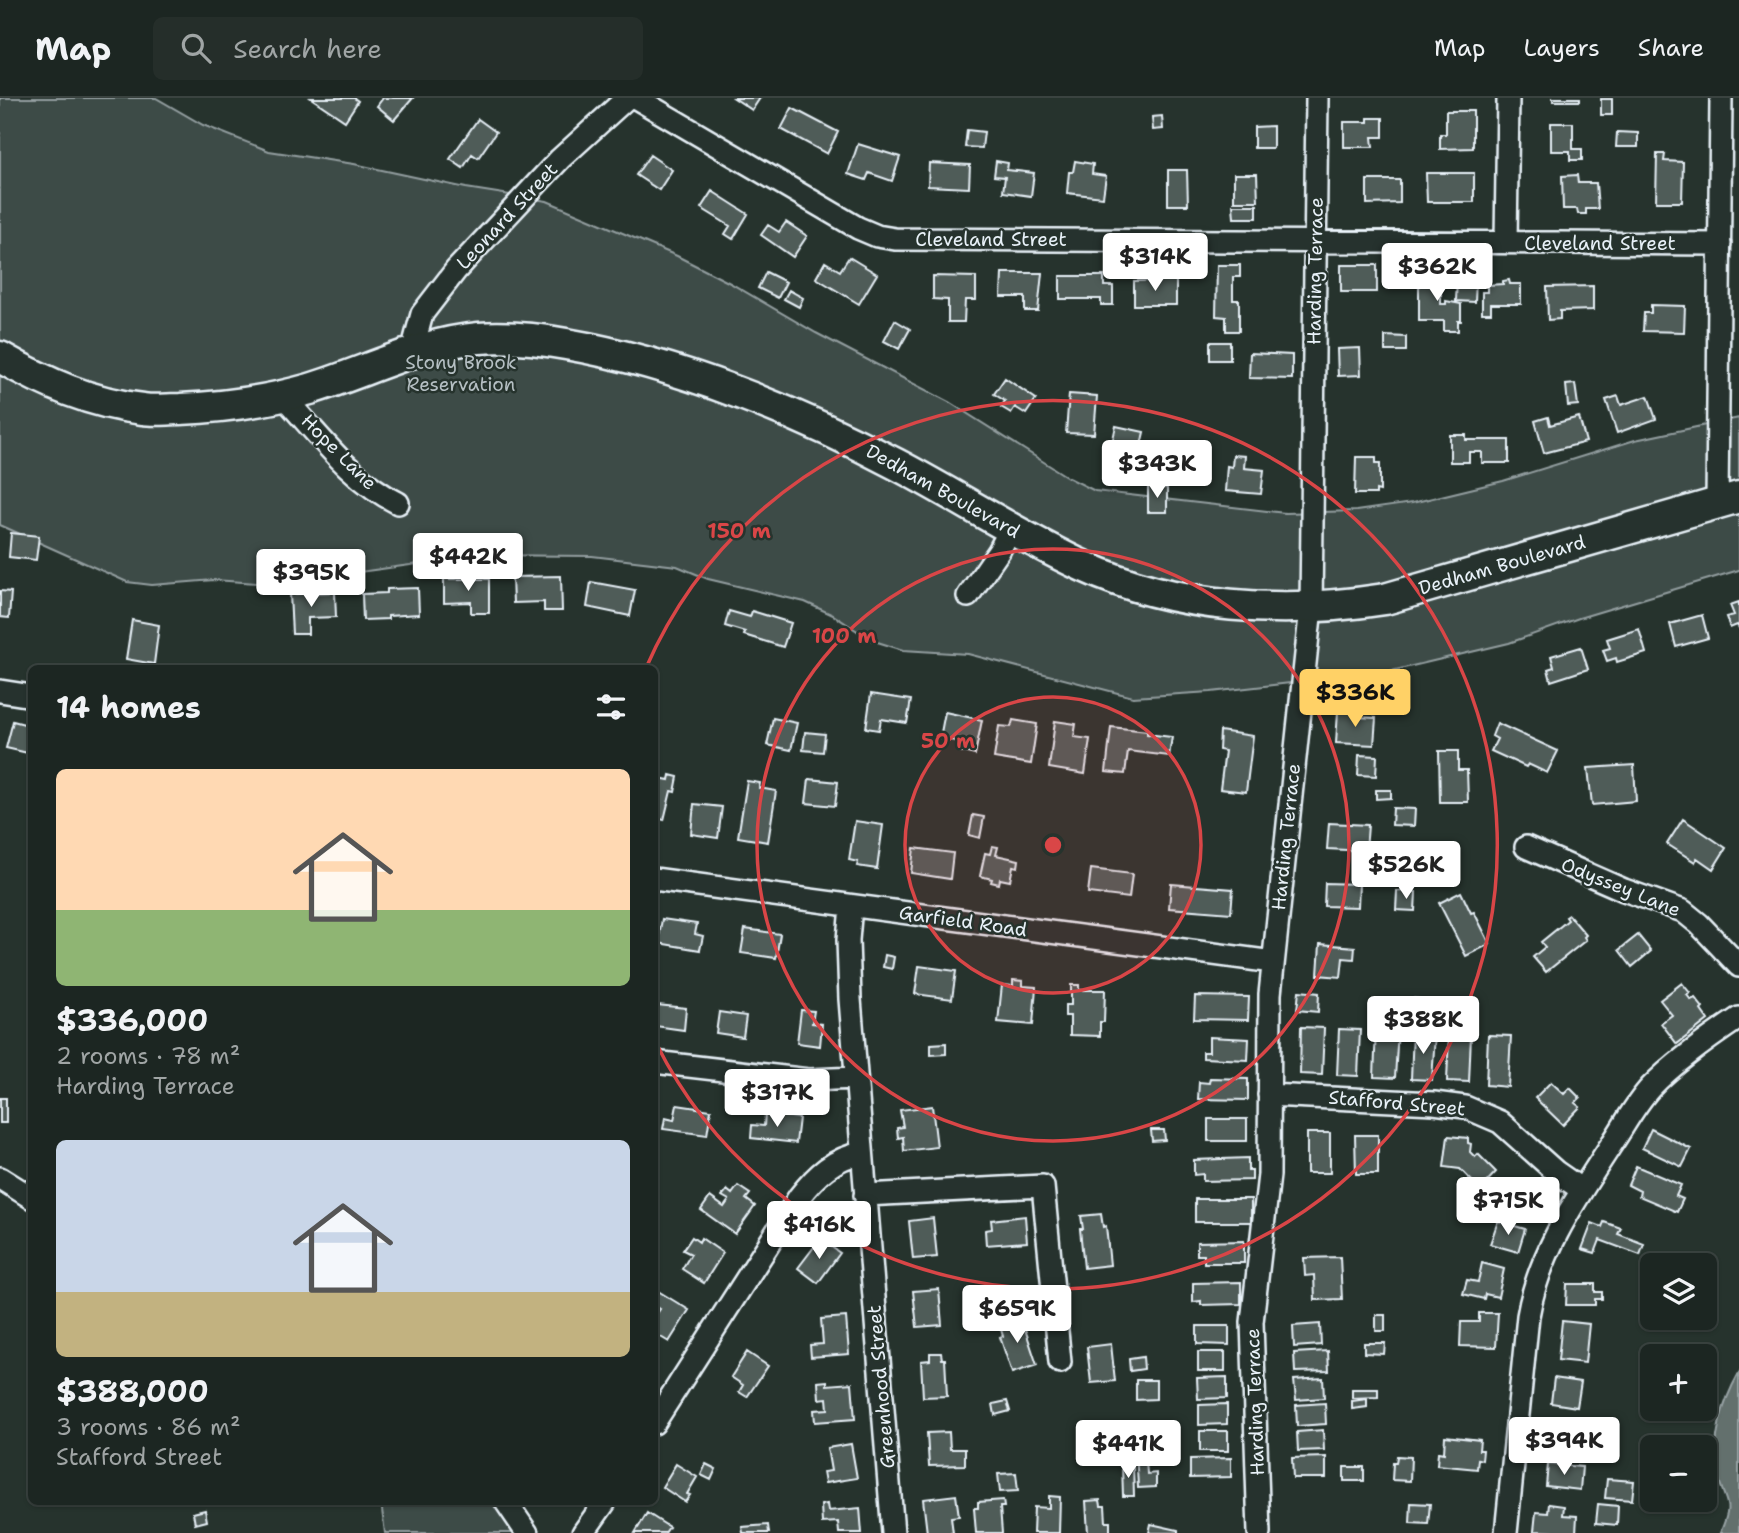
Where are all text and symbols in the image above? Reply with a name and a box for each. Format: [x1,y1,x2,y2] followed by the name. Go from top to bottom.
[153,17,643,80] search box
[35,26,111,71] text: Map
[177,29,215,67] icon: search
[233,31,382,66] text: Search here
[1434,32,1485,64] text: Map
[1523,32,1600,64] text: Layers
[1638,32,1704,64] text: Share
[451,157,563,275] street label: Leonard Street
[1301,197,1329,345] street label: Harding Terrace
[915,227,1067,252] street label: Cleveland Street
[1524,231,1676,256] street label: Cleveland Street
[1106,234,1204,293] pin: $314K
[1119,241,1191,271] text: $314K
[1388,244,1486,303] pin: $362K
[1398,251,1476,281] text: $362K
[405,350,517,397] park label: Stony Brook Reservation
[296,409,382,495] street label: Hope Lane
[862,438,1024,544] street label: Dedham Boulevard
[1108,440,1206,500] pin: $343K
[1118,448,1196,478] text: $343K
[707,517,771,545] text: 150 m
[1416,529,1588,601] street label: Dedham Boulevard
[419,533,517,593] pin: $442K
[429,541,507,571] text: $442K
[262,550,360,609] pin: $395K
[272,557,350,587] text: $395K
[812,622,876,650] text: 100 m
[1306,670,1404,729] pin: $336K
[1315,677,1395,707] text: $336K
[56,687,201,728] text: 14 homes
[592,688,630,726] icon: filters
[921,727,975,755] text: 50 m
[1266,762,1306,912] street label: Harding Terrace
[280,814,406,940] icon: home
[1041,833,1065,857] centre of rings
[1357,842,1455,901] pin: $526K
[1367,849,1445,879] text: $526K
[1558,852,1684,922] street label: Odyssey Lane
[897,900,1029,942] street label: Garfield Road
[1374,996,1472,1056] pin: $388K
[56,1000,208,1041] text: $336,000
[1383,1004,1463,1034] text: $388K
[56,1041,240,1071] text: 2 rooms · 78 m²
[728,1070,826,1129] pin: $317K
[56,1071,235,1101] text: Harding Terrace
[741,1077,813,1107] text: $317K
[1328,1085,1466,1121] street label: Stafford Street
[1459,1178,1557,1237] pin: $715K
[280,1185,406,1311] icon: home
[1473,1185,1543,1215] text: $715K
[770,1202,868,1261] pin: $416K
[783,1209,855,1239] text: $416K
[1640,1253,1717,1512] map controls
[1640,1253,1717,1330] button: layers
[968,1286,1066,1345] pin: $659K
[978,1293,1056,1323] text: $659K
[861,1304,901,1470] street label: Greenhood Street
[1240,1328,1270,1476] street label: Harding Terrace
[1640,1344,1717,1421] button: +
[56,1371,209,1412] text: $388,000
[56,1412,241,1442] text: 3 rooms · 86 m²
[1515,1418,1613,1477] pin: $394K
[1079,1420,1177,1480] pin: $441K
[1525,1425,1603,1455] text: $394K
[1092,1428,1164,1458] text: $441K
[1640,1435,1717,1512] button: −
[56,1442,222,1472] text: Stafford Street

